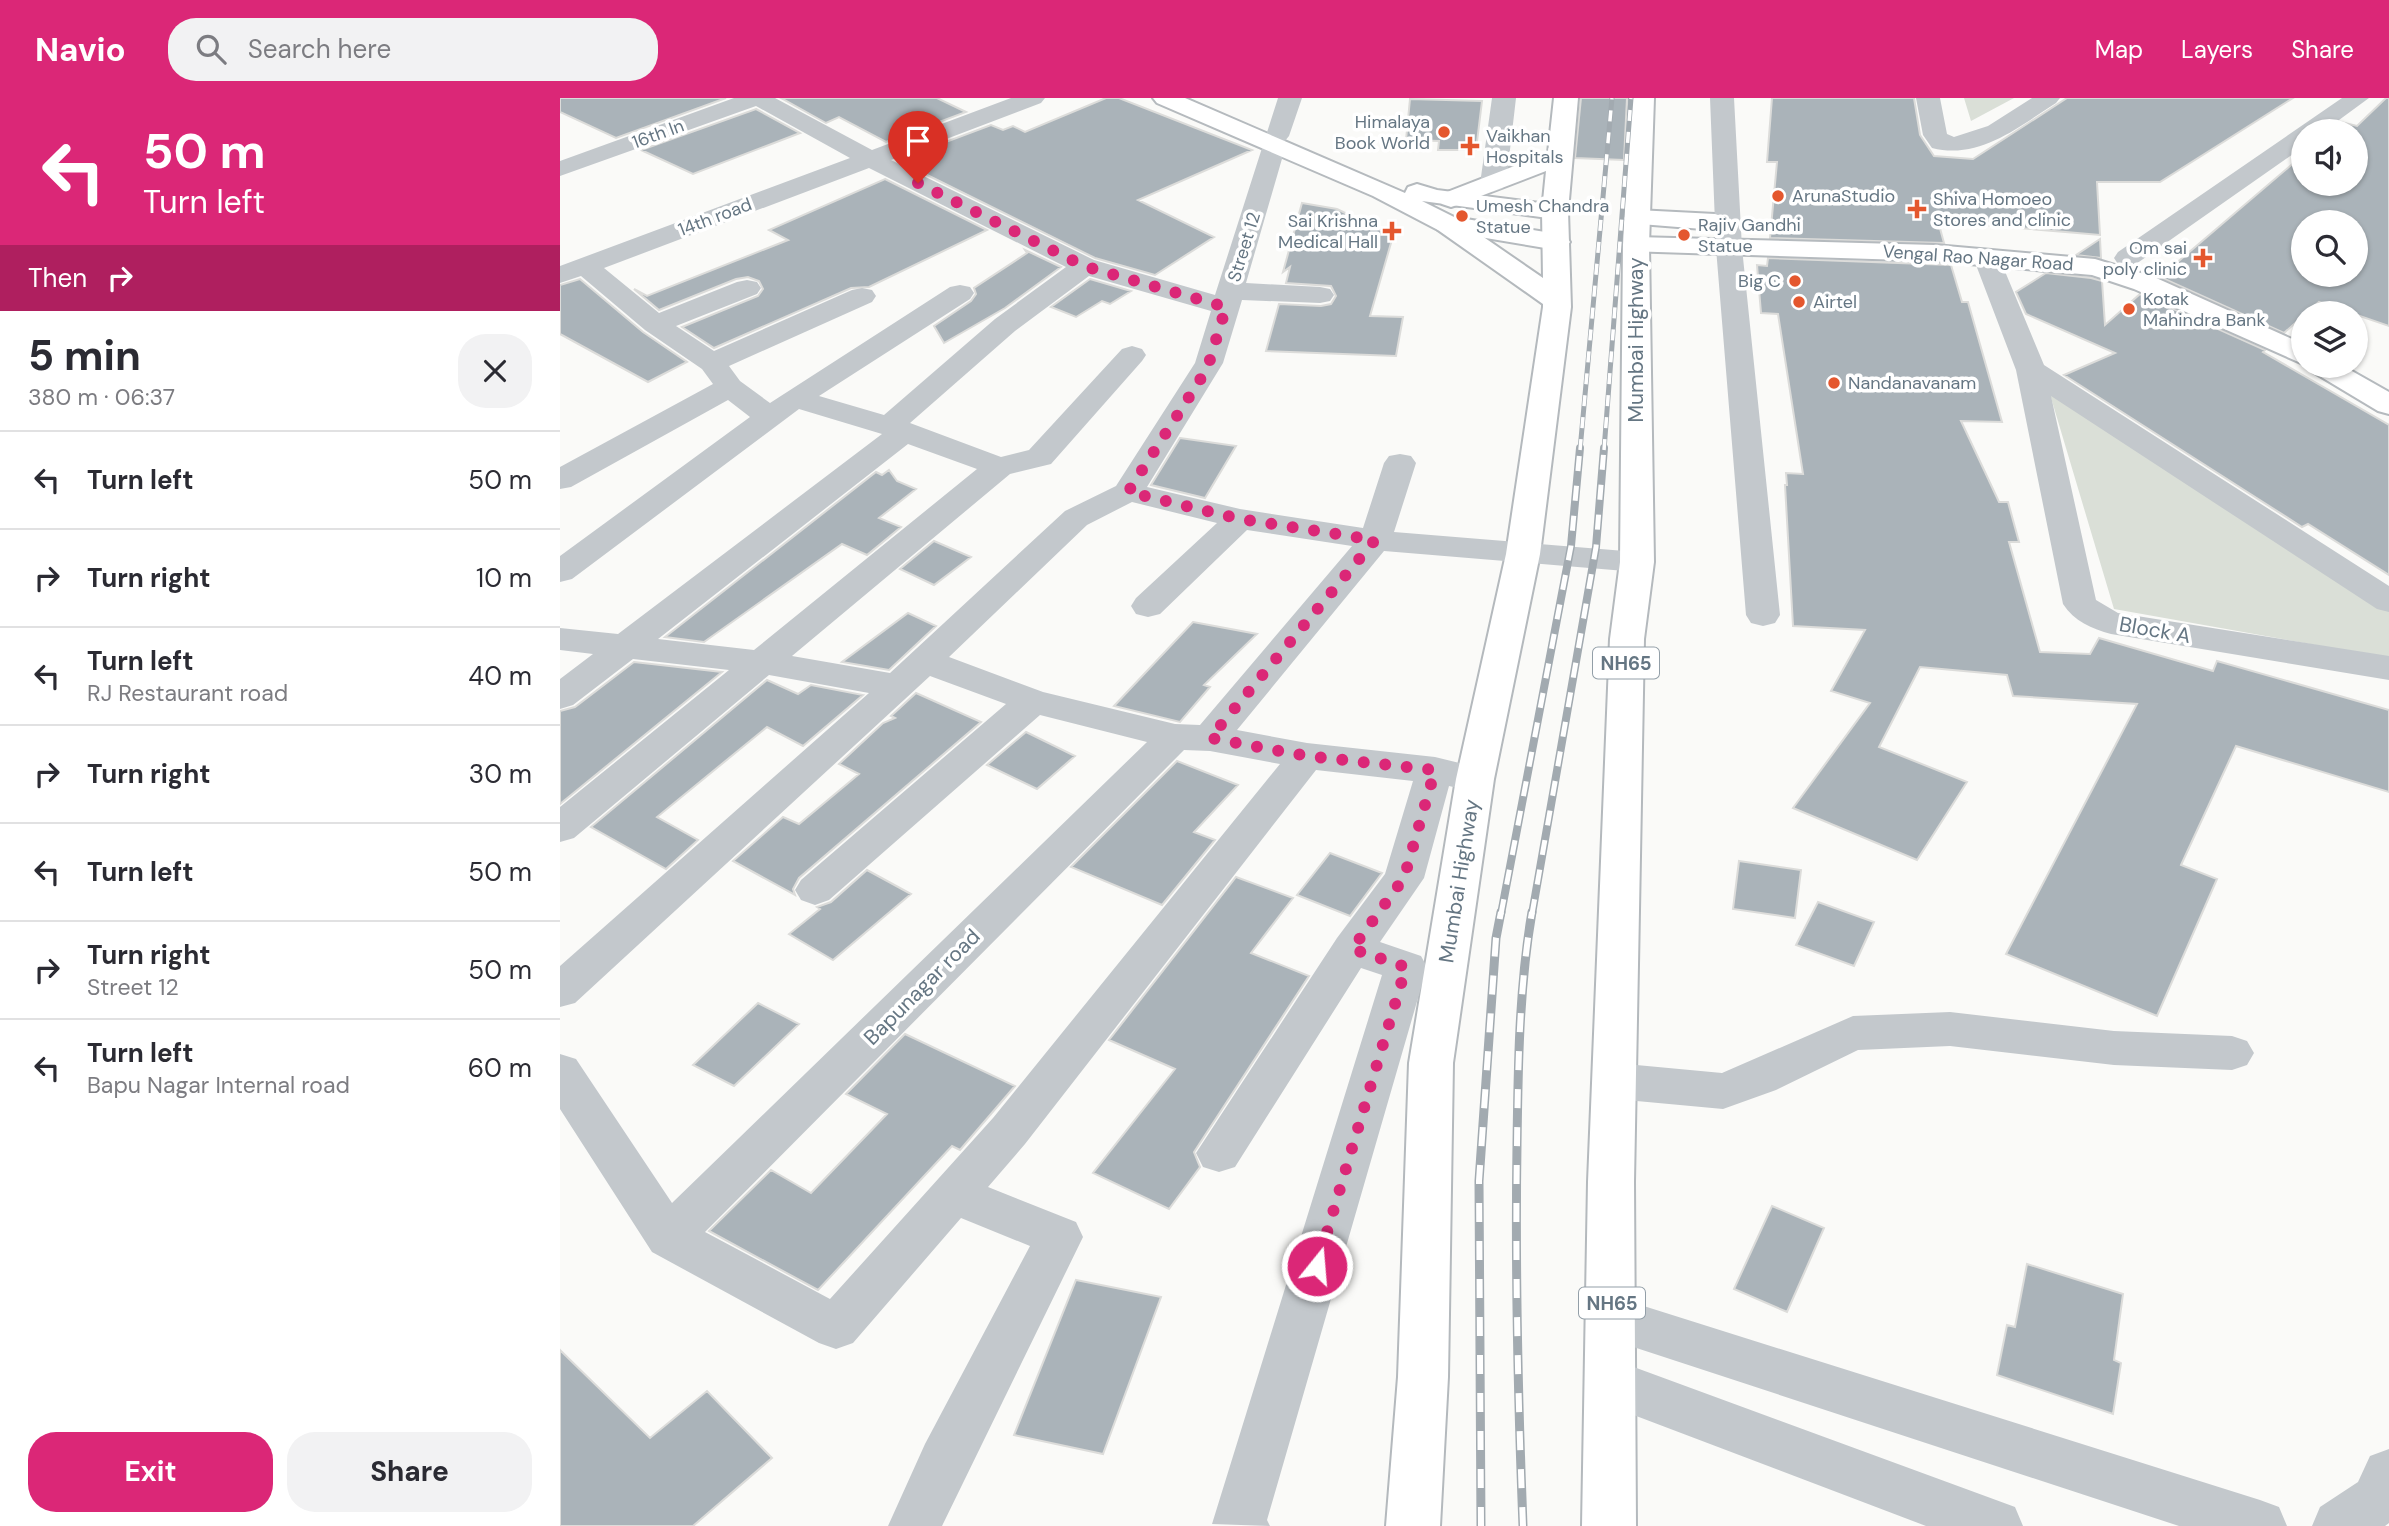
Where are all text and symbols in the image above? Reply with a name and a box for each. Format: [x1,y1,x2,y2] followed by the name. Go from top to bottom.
[168,18,658,81] search box
[35,28,126,71] text: Navio
[192,30,230,68] icon: search
[248,32,391,66] text: Search here
[2095,34,2143,65] text: Map
[2181,34,2253,65] text: Layers
[2291,34,2354,65] text: Share
[1335,110,1430,155] place label: Himalaya Book World
[888,111,948,183] pin
[629,114,687,154] street label: 16th ln
[143,119,266,183] text: 50 m
[2291,119,2368,378] map controls
[2291,119,2368,196] button: sound
[899,122,937,160] icon: arrive
[1436,124,1452,140] marker: Himalaya Book World
[1486,124,1563,169] place label: Vaikhan Hospitals
[28,126,119,217] icon: left
[1460,136,1480,156] marker: Vaikhan Hospitals
[143,181,265,223] text: Turn left
[1792,184,1895,208] place label: ArunaStudio
[1933,187,2071,232] place label: Shiva Homoeo Stores and clinic
[1770,188,1786,204] marker: ArunaStudio
[675,192,755,242] street label: 14th road
[1476,194,1609,239] place label: Umesh Chandra Statue
[1907,199,1927,219] marker: Shiva Homoeo Stores and clinic
[1454,208,1470,224] marker: Umesh Chandra Statue
[1222,209,1266,285] street label: Street 12
[1278,209,1378,254] place label: Sai Krishna Medical Hall
[2291,210,2368,287] button: search
[1698,213,1801,258] place label: Rajiv Gandhi Statue
[1384,223,1400,239] marker: Sai Krishna Medical Hall
[1676,227,1692,243] marker: Rajiv Gandhi Statue
[2103,236,2187,281] place label: Om sai poly clinic
[1882,239,2074,277] street label: Vengal Rao Nagar Road
[2193,248,2213,268] marker: Om sai poly clinic
[1622,257,1650,423] street label: Mumbai Highway
[101,259,139,297] icon: right
[28,261,87,295] text: Then
[1738,269,1781,293] place label: Big C
[1787,273,1803,289] marker: Big C
[2143,287,2266,332] place label: Kotak Mahindra Bank
[1813,290,1857,314] place label: Airtel
[1791,294,1807,310] marker: Airtel
[2121,301,2137,317] marker: Kotak Mahindra Bank
[2291,301,2368,378] button: layers
[28,328,141,383] text: 5 min
[458,334,532,408] button: close
[1848,371,1976,395] place label: Nandanavanam
[1826,375,1842,391] marker: Nandanavanam
[28,382,175,412] text: 380 m · 06:37
[28,461,66,499] icon: left
[87,463,194,497] text: Turn left
[468,463,532,497] text: 50 m
[28,559,66,597] icon: right
[87,561,211,595] text: Turn right
[476,561,532,595] text: 10 m
[2117,610,2193,650] street label: Block A
[87,644,194,678] text: Turn left
[1593,648,1659,678] road number: NH65
[28,657,66,695] icon: left
[468,659,532,693] text: 40 m
[87,678,288,708] text: RJ Restaurant road
[28,755,66,793] icon: right
[87,757,211,791] text: Turn right
[469,757,532,791] text: 30 m
[1432,797,1486,965] street label: Mumbai Highway
[28,853,66,891] icon: left
[87,855,194,889] text: Turn left
[468,855,532,889] text: 50 m
[858,923,986,1051] street label: Bapunagar road
[87,938,211,972] text: Turn right
[28,951,66,989] icon: right
[468,953,532,987] text: 50 m
[87,972,179,1002] text: Street 12
[87,1036,194,1070] text: Turn left
[28,1049,66,1087] icon: left
[468,1051,532,1085] text: 60 m
[87,1070,350,1100] text: Bapu Nagar Internal road
[1280,1229,1354,1303] position arrow
[1579,1288,1645,1318] road number: NH65
[28,1432,273,1512] button: Exit
[287,1432,532,1512] button: Share

